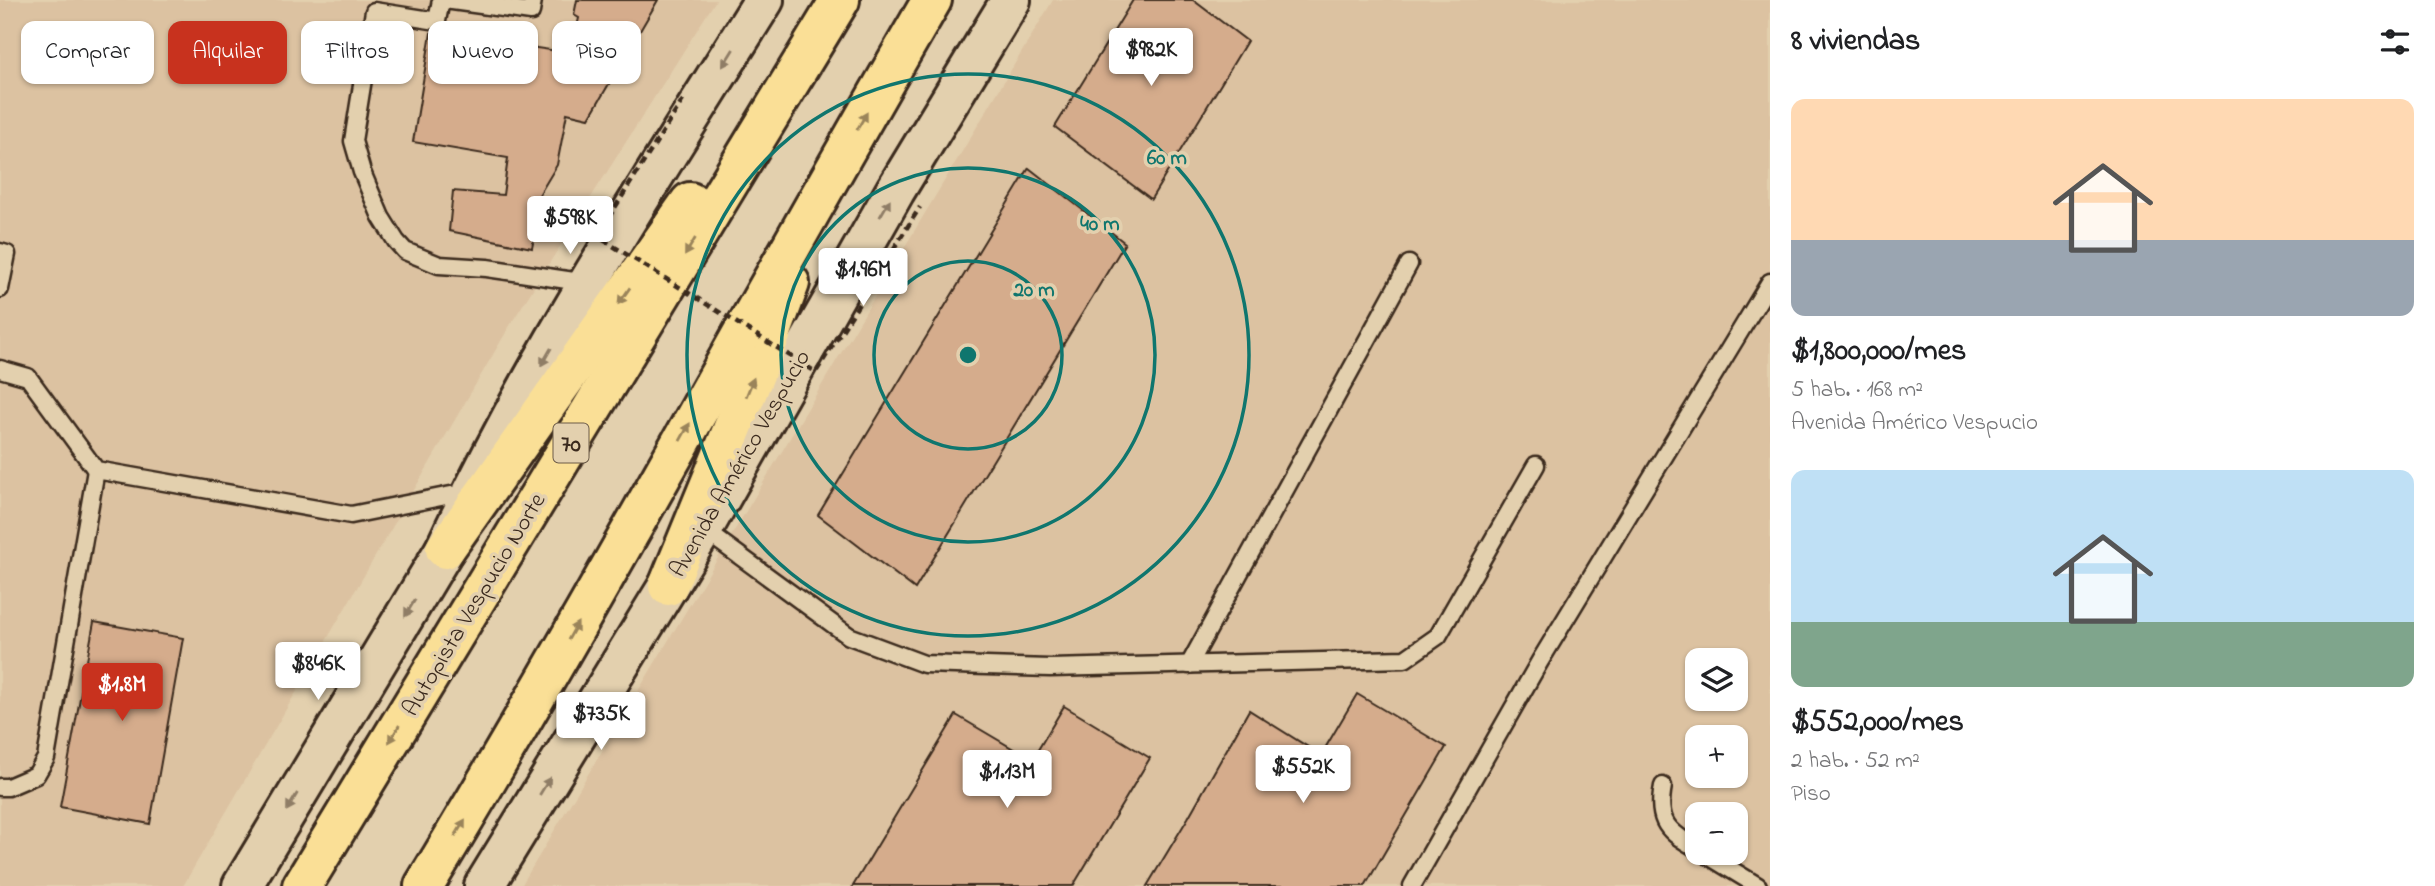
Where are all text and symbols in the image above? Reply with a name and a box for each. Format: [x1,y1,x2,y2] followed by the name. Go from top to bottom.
[1791,20,1920,64] text: 8 viviendas
[21,21,154,84] chip: Comprar
[168,21,287,84] chip: Alquilar
[301,21,414,84] chip: Filtros
[428,21,538,84] chip: Nuevo
[552,21,641,84] chip: Piso
[2376,23,2414,61] icon: filters
[1102,28,1200,88] pin: $982K
[1125,34,1177,67] text: $982K
[721,48,734,68] one-way arrow
[855,112,868,131] one-way arrow
[1147,144,1187,174] text: 60 m
[2040,145,2166,271] icon: home
[521,196,619,256] pin: $598K
[879,199,891,218] one-way arrow
[543,202,597,235] text: $598K
[1080,210,1120,240] text: 40 m
[684,237,697,256] one-way arrow
[806,248,920,308] pin: $1.96M
[835,254,891,287] text: $1.96M
[1012,276,1055,306] text: 20 m
[617,287,631,305] one-way arrow
[1791,330,1966,374] text: $1,800,000/mes
[956,343,980,367] centre of rings
[662,344,821,585] street label: Avenida Américo Vespucio
[540,347,552,367] one-way arrow
[1791,374,1923,407] text: 5 hab. · 168 m²
[745,376,756,397] one-way arrow
[1791,407,2038,440] text: Avenida Américo Vespucio
[679,423,691,442] one-way arrow
[554,424,588,462] road number: 70
[394,487,556,724] street label: Autopista Vespucio Norte
[2040,516,2166,642] icon: home
[404,598,416,617] one-way arrow
[567,621,579,640] one-way arrow
[269,642,367,702] pin: $846K
[291,648,345,681] text: $846K
[1685,648,1748,865] map controls
[1685,648,1748,711] button: layers
[73,664,171,723] pin: $1.8M
[98,669,146,702] text: $1.8M
[552,692,650,752] pin: $735K
[572,698,630,731] text: $735K
[1791,701,1964,745] text: $552,000/mes
[388,725,400,744] one-way arrow
[1685,725,1748,788] button: +
[1791,745,1920,778] text: 2 hab. · 52 m²
[1254,746,1352,805] pin: $552K
[950,750,1064,810] pin: $1.13M
[1272,751,1334,784] text: $552K
[979,756,1035,789] text: $1.13M
[539,777,551,796] one-way arrow
[1791,778,1831,811] text: Piso
[286,793,299,812] one-way arrow
[1685,802,1748,865] button: −
[453,818,466,837] one-way arrow

